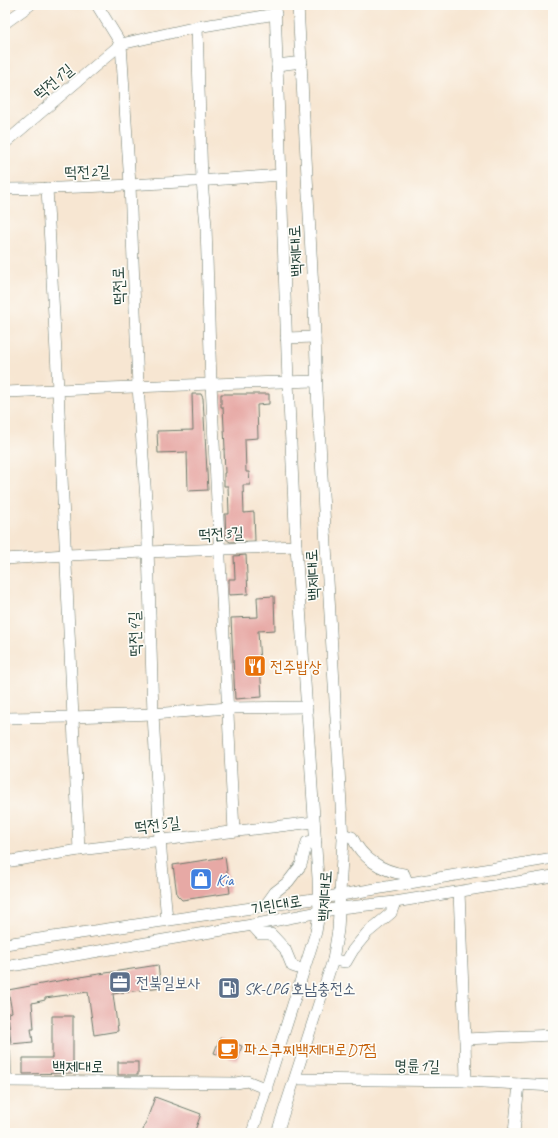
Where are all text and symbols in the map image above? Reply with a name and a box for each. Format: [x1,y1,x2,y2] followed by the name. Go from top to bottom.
[30,59,78,104] street label: 떡전1길
[64,161,110,183] street label: 떡전2길
[285,225,307,277] street label: 백제대로
[108,266,130,306] street label: 떡전로
[198,523,245,545] street label: 떡전3길
[302,549,324,601] street label: 백제대로
[124,611,146,657] street label: 떡전4길
[242,653,268,679] restaurant icon: 전주밥상
[270,657,322,677] place label: 전주밥상
[133,812,181,838] street label: 떡전5길
[188,866,214,892] shop icon: Kia
[216,870,235,890] place label: Kia
[314,870,336,922] street label: 백제대로
[249,891,303,919] street label: 기린대로
[107,969,133,995] office icon: 전북일보사
[136,973,201,993] place label: 전북일보사
[216,975,242,1001] fuel station icon: SK-LPG 호남충전소
[244,979,356,999] place label: SK-LPG 호남충전소
[215,1036,241,1062] cafe icon: 파스쿠찌백제대로DT점
[244,1040,376,1060] place label: 파스쿠찌백제대로DT점
[394,1056,440,1076] street label: 명륜1길
[52,1057,104,1077] street label: 백제대로

